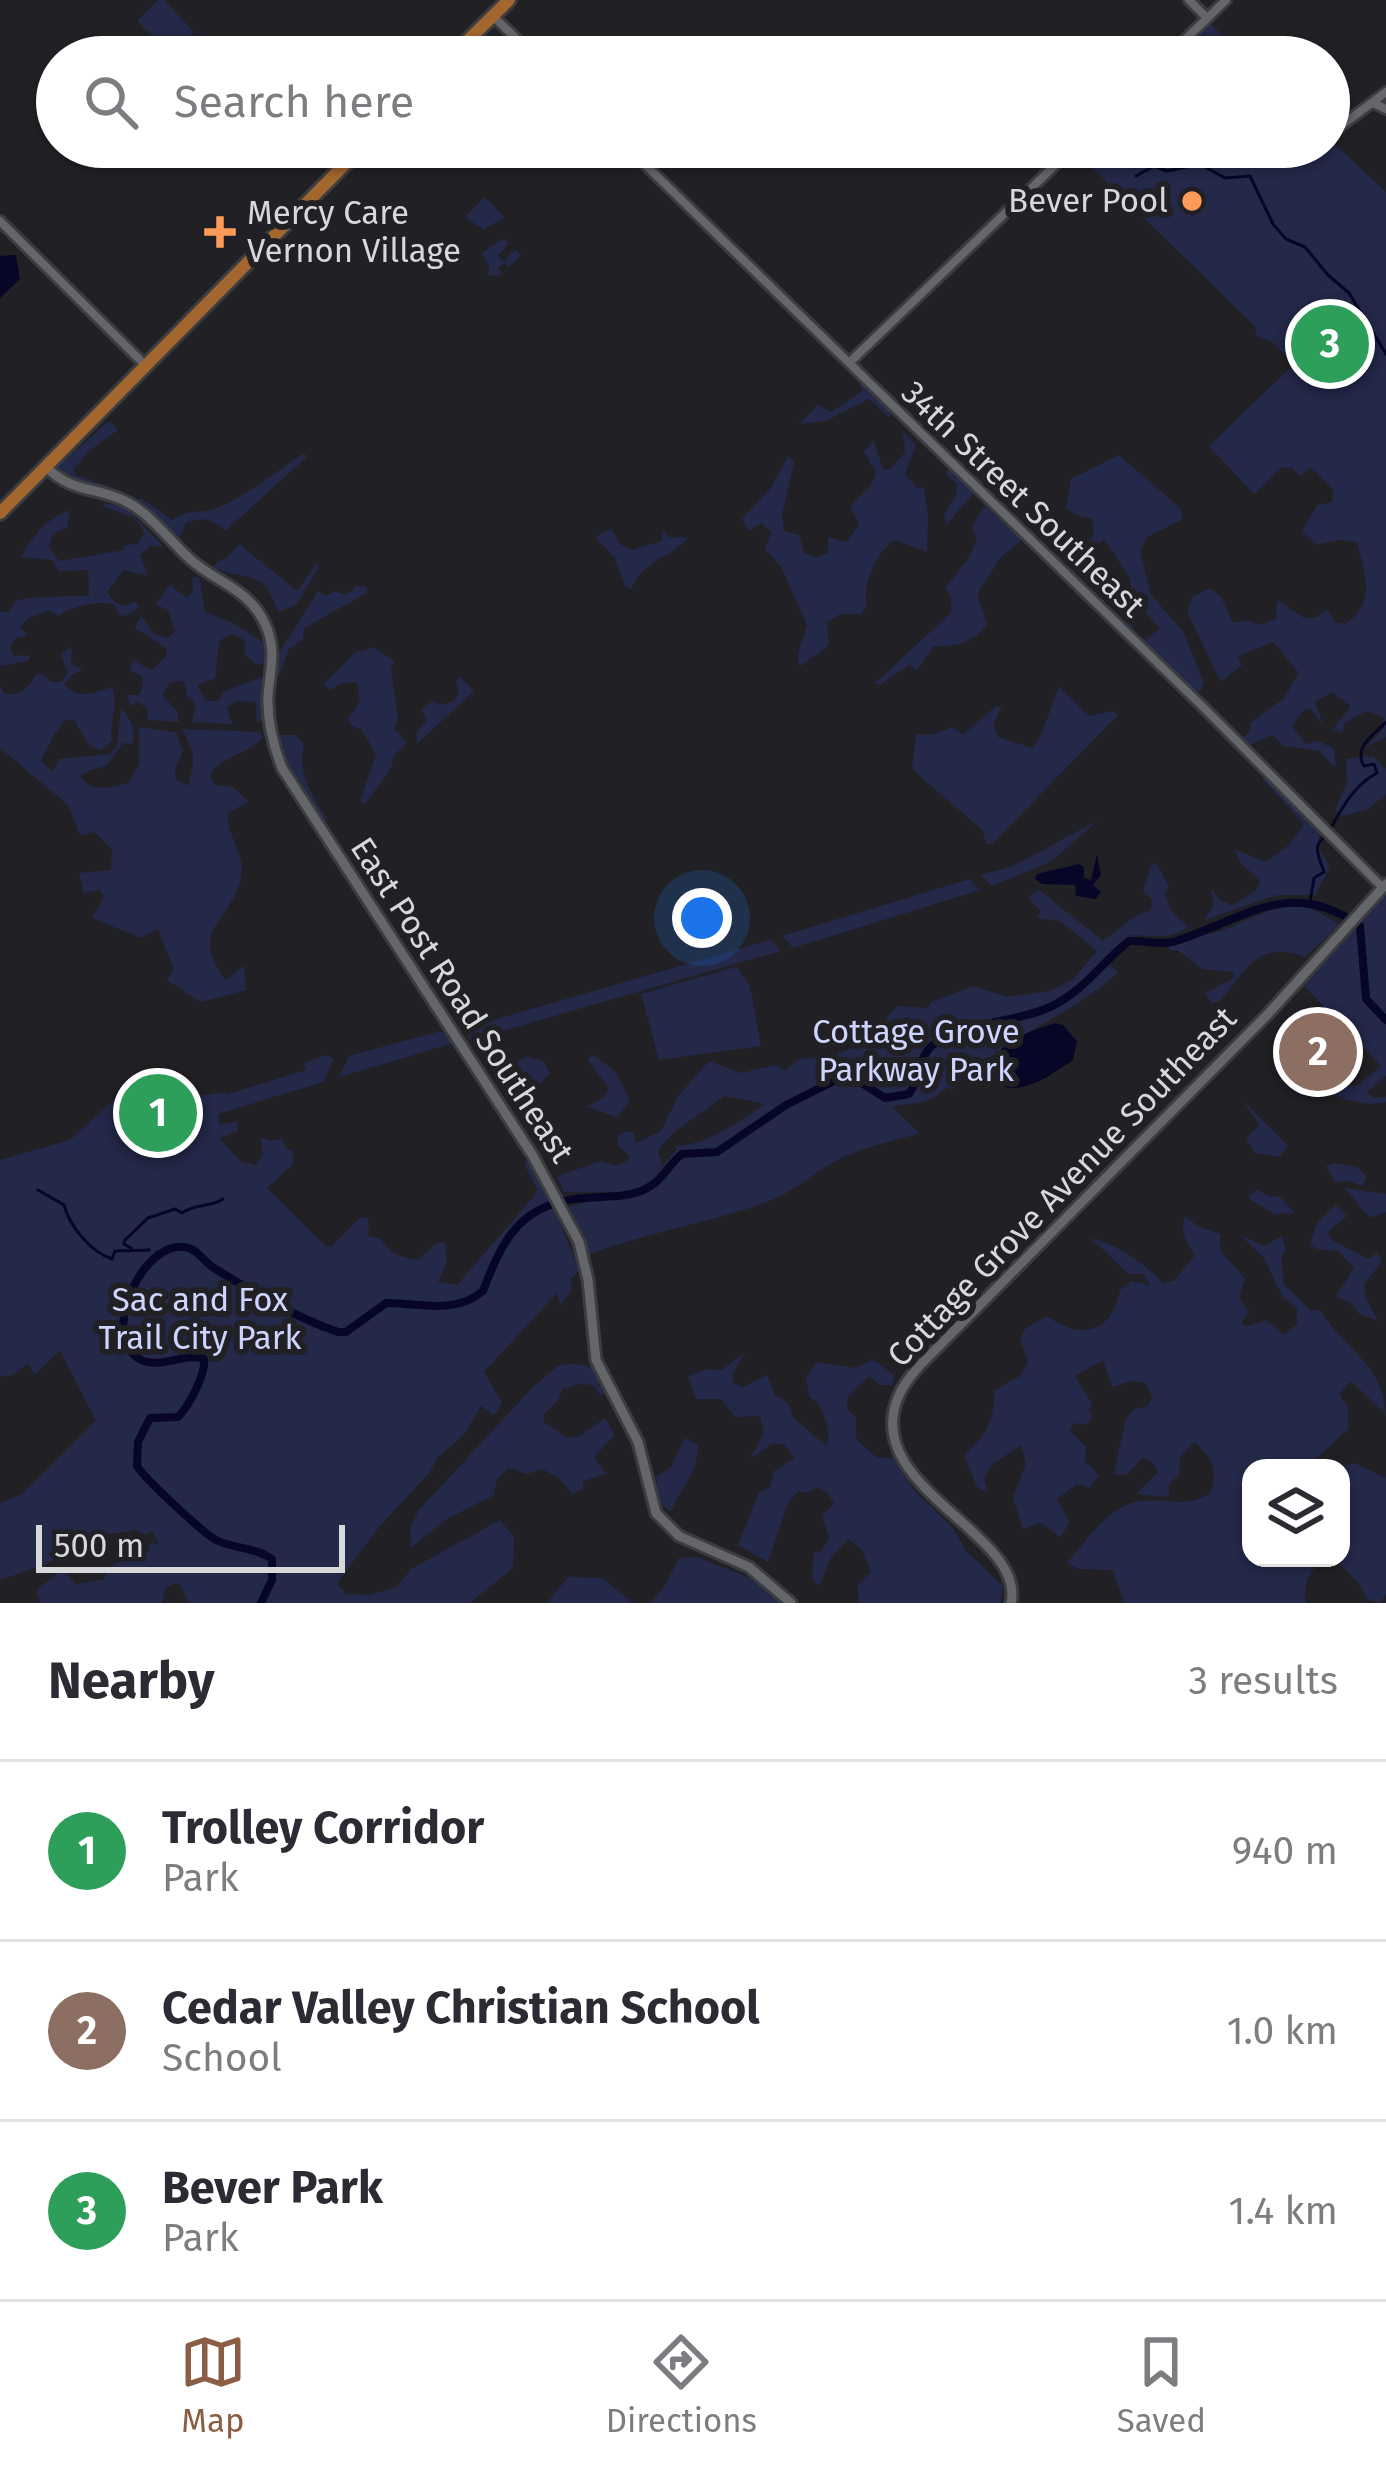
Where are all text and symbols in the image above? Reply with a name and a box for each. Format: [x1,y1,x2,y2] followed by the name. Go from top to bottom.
[36,36,1350,168] search box
[78,69,144,135] icon: search
[174,75,414,129] text: Search here
[1008,181,1168,221] place label: Bever Pool
[1179,188,1205,214] marker: Bever Pool
[247,193,461,271] place label: Mercy Care Vernon Village
[204,216,236,248] marker: Mercy Care Vernon Village
[1291,299,1369,389] pin: 3
[893,373,1153,625] street label: 34th Street Southeast
[342,830,582,1170] street label: East Post Road Southeast
[672,888,732,948] your location
[879,999,1245,1375] street label: Cottage Grove Avenue Southeast
[1279,1007,1357,1097] pin: 2
[812,1012,1020,1090] park label: Cottage Grove Parkway Park
[119,1068,197,1158] pin: 1
[99,1280,301,1358] park label: Sac and Fox Trail City Park
[1242,1459,1350,1567] map controls
[1242,1459,1350,1567] button: layers
[36,1519,345,1572] scale bar
[54,1526,144,1566] text: 500 m
[48,1650,214,1712] text: Nearby
[1188,1658,1338,1704] text: 3 results
[162,1801,484,1855] text: Trolley Corridor
[78,1828,96,1874] text: 1
[1232,1828,1338,1874] text: 940 m
[162,1855,239,1901] text: Park
[162,1981,760,2035] text: Cedar Valley Christian School
[77,2008,97,2054] text: 2
[1227,2008,1338,2054] text: 1.0 km
[162,2035,282,2081] text: School
[162,2161,383,2215] text: Bever Park
[77,2188,97,2234] text: 3
[1229,2188,1338,2234] text: 1.4 km
[162,2215,239,2261] text: Park
[180,2329,246,2441] tab: Map
[606,2329,757,2441] tab: Directions
[1117,2329,1206,2441] tab: Saved

